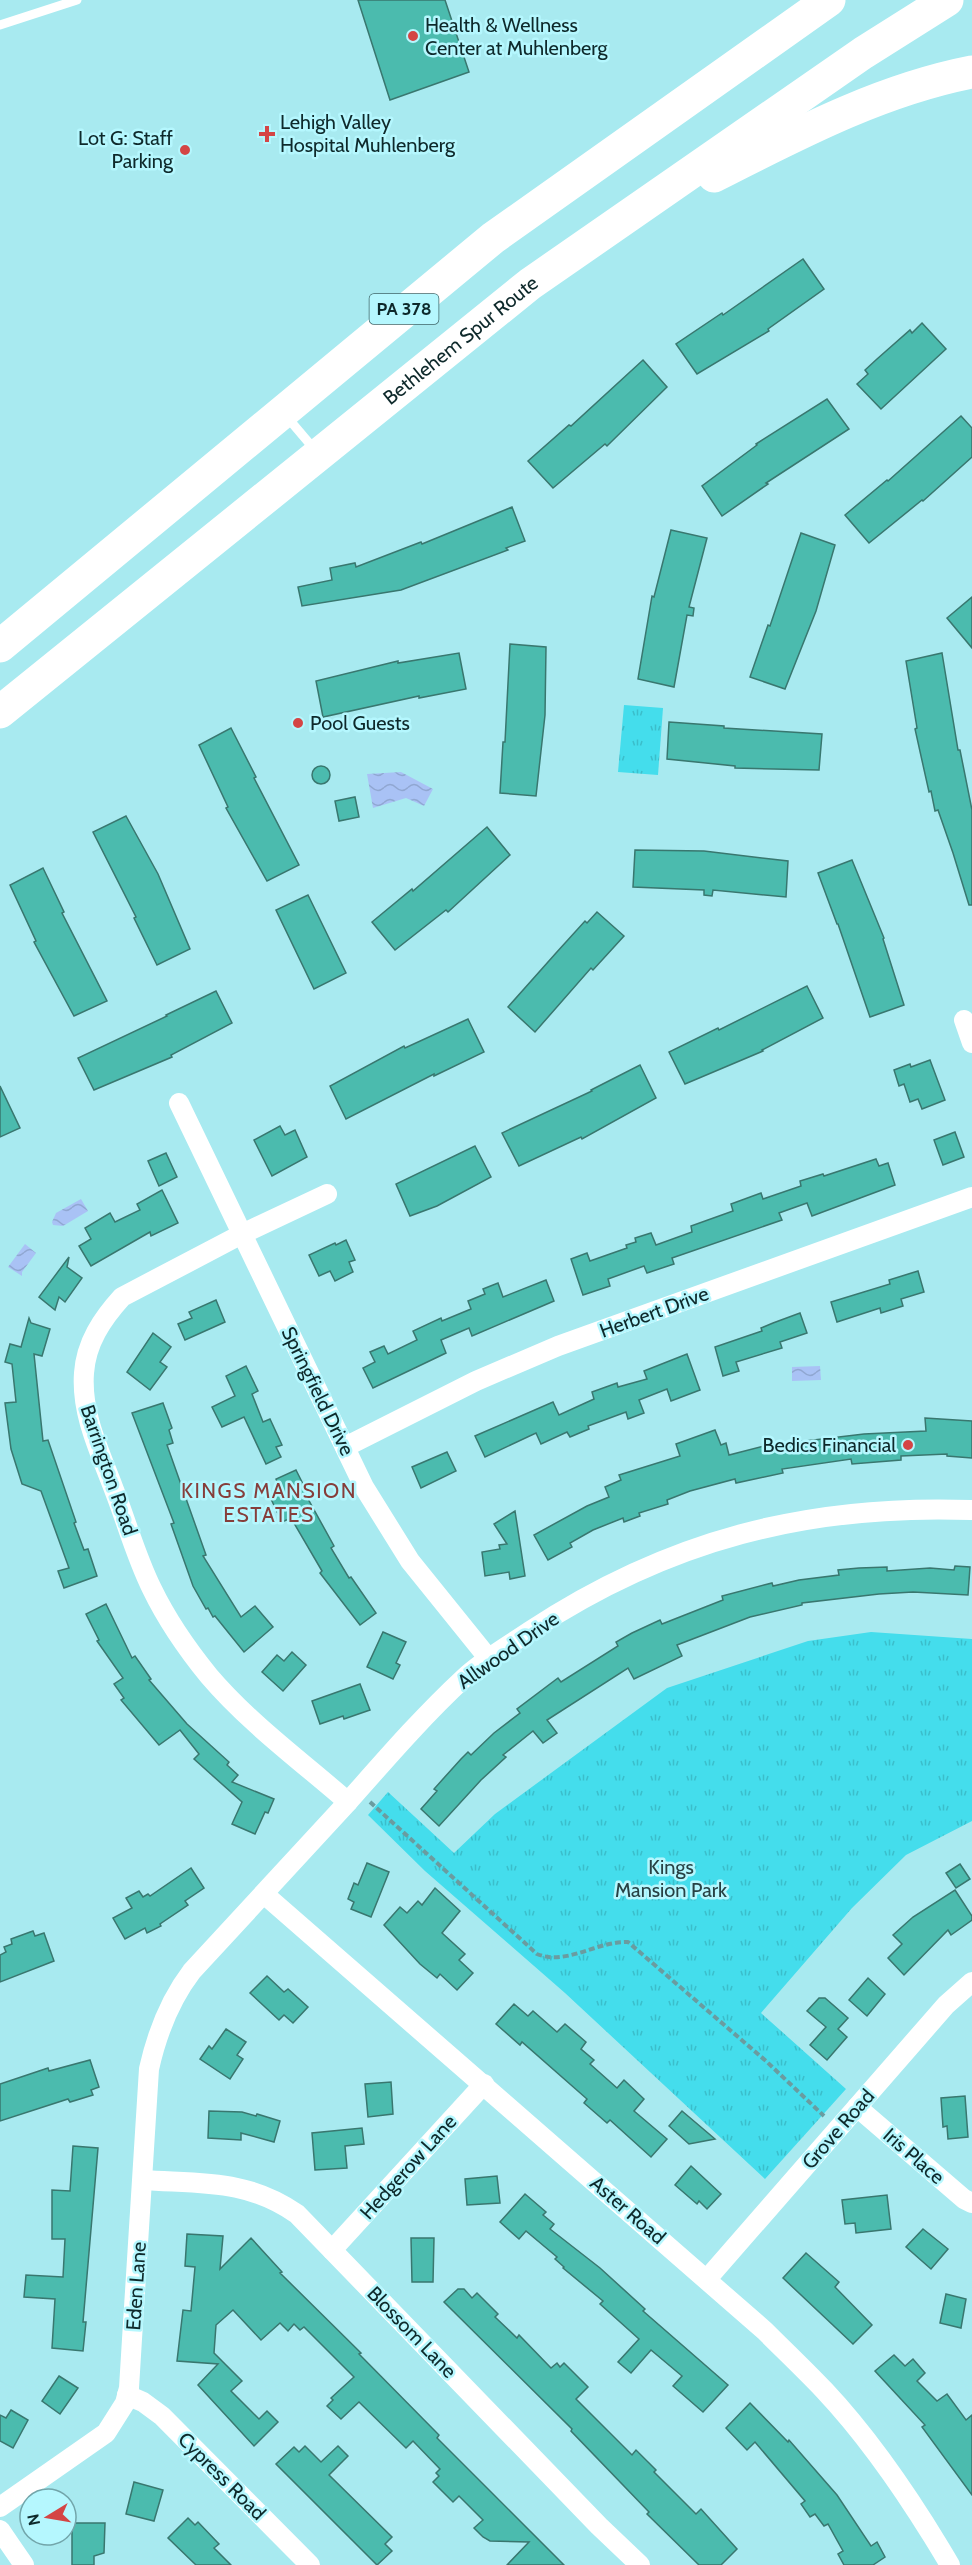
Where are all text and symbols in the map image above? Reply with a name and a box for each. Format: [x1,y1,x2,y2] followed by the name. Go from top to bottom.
[425,13,609,60] place label: Health & Wellness Center at Muhlenberg
[406,29,420,43] marker: Health & Wellness Center at Muhlenberg
[280,110,456,157] place label: Lehigh Valley Hospital Muhlenberg
[258,125,276,143] marker: Lehigh Valley Hospital Muhlenberg
[78,126,174,173] place label: Lot G: Staff Parking
[178,143,192,157] marker: Lot G: Staff Parking
[378,270,542,410] street label: Bethlehem Spur Route
[370,294,438,324] road number: PA 378
[310,711,410,735] place label: Pool Guests
[291,716,305,730] marker: Pool Guests
[596,1281,712,1343] street label: Herbert Drive
[276,1323,360,1459] street label: Springfield Drive
[75,1402,143,1538] street label: Barrington Road
[762,1433,896,1457] place label: Bedics Financial
[901,1438,915,1452] marker: Bedics Financial
[181,1478,357,1527] district label: KINGS MANSION ESTATES
[453,1606,563,1694] street label: Allwood Drive
[615,1855,727,1902] park label: Kings Mansion Park
[797,2084,879,2174] street label: Grove Road
[355,2110,461,2224] street label: Hedgerow Lane
[879,2123,949,2189] street label: Iris Place
[586,2171,670,2249] street label: Aster Road
[121,2241,151,2331] street label: Eden Lane
[362,2281,462,2383] street label: Blossom Lane
[173,2427,271,2525] street label: Cypress Road
[18,2487,78,2547] north arrow
[23,2512,44,2527] text: N

